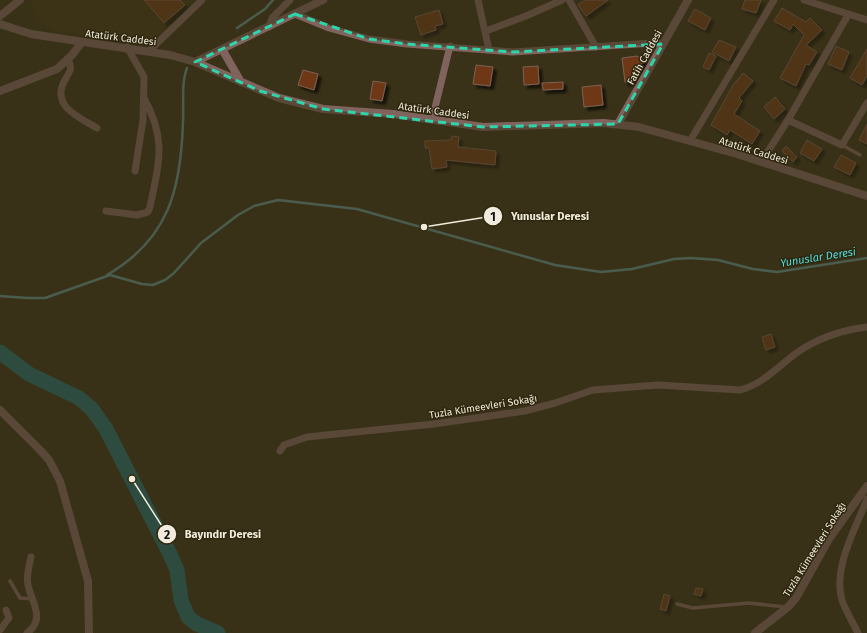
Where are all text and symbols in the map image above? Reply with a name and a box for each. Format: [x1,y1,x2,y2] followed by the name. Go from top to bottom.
[85,28,157,48] street label: Atatürk Caddesi
[625,28,665,87] street label: Fatih Caddesi
[398,100,470,122] street label: Atatürk Caddesi
[718,135,790,167] street label: Atatürk Caddesi
[483,205,597,228] callout: Yunuslar Deresi
[490,210,496,224] text: 1
[510,210,589,223] text: Yunuslar Deresi
[779,245,857,270] water label: Yunuslar Deresi
[428,393,538,421] street label: Tuzla Kümeevleri Sokağı
[781,500,849,599] street label: Tuzla Kümeevleri Sokağı
[157,523,269,546] callout: Bayındır Deresi
[164,528,170,542] text: 2
[185,528,261,541] text: Bayındır Deresi

